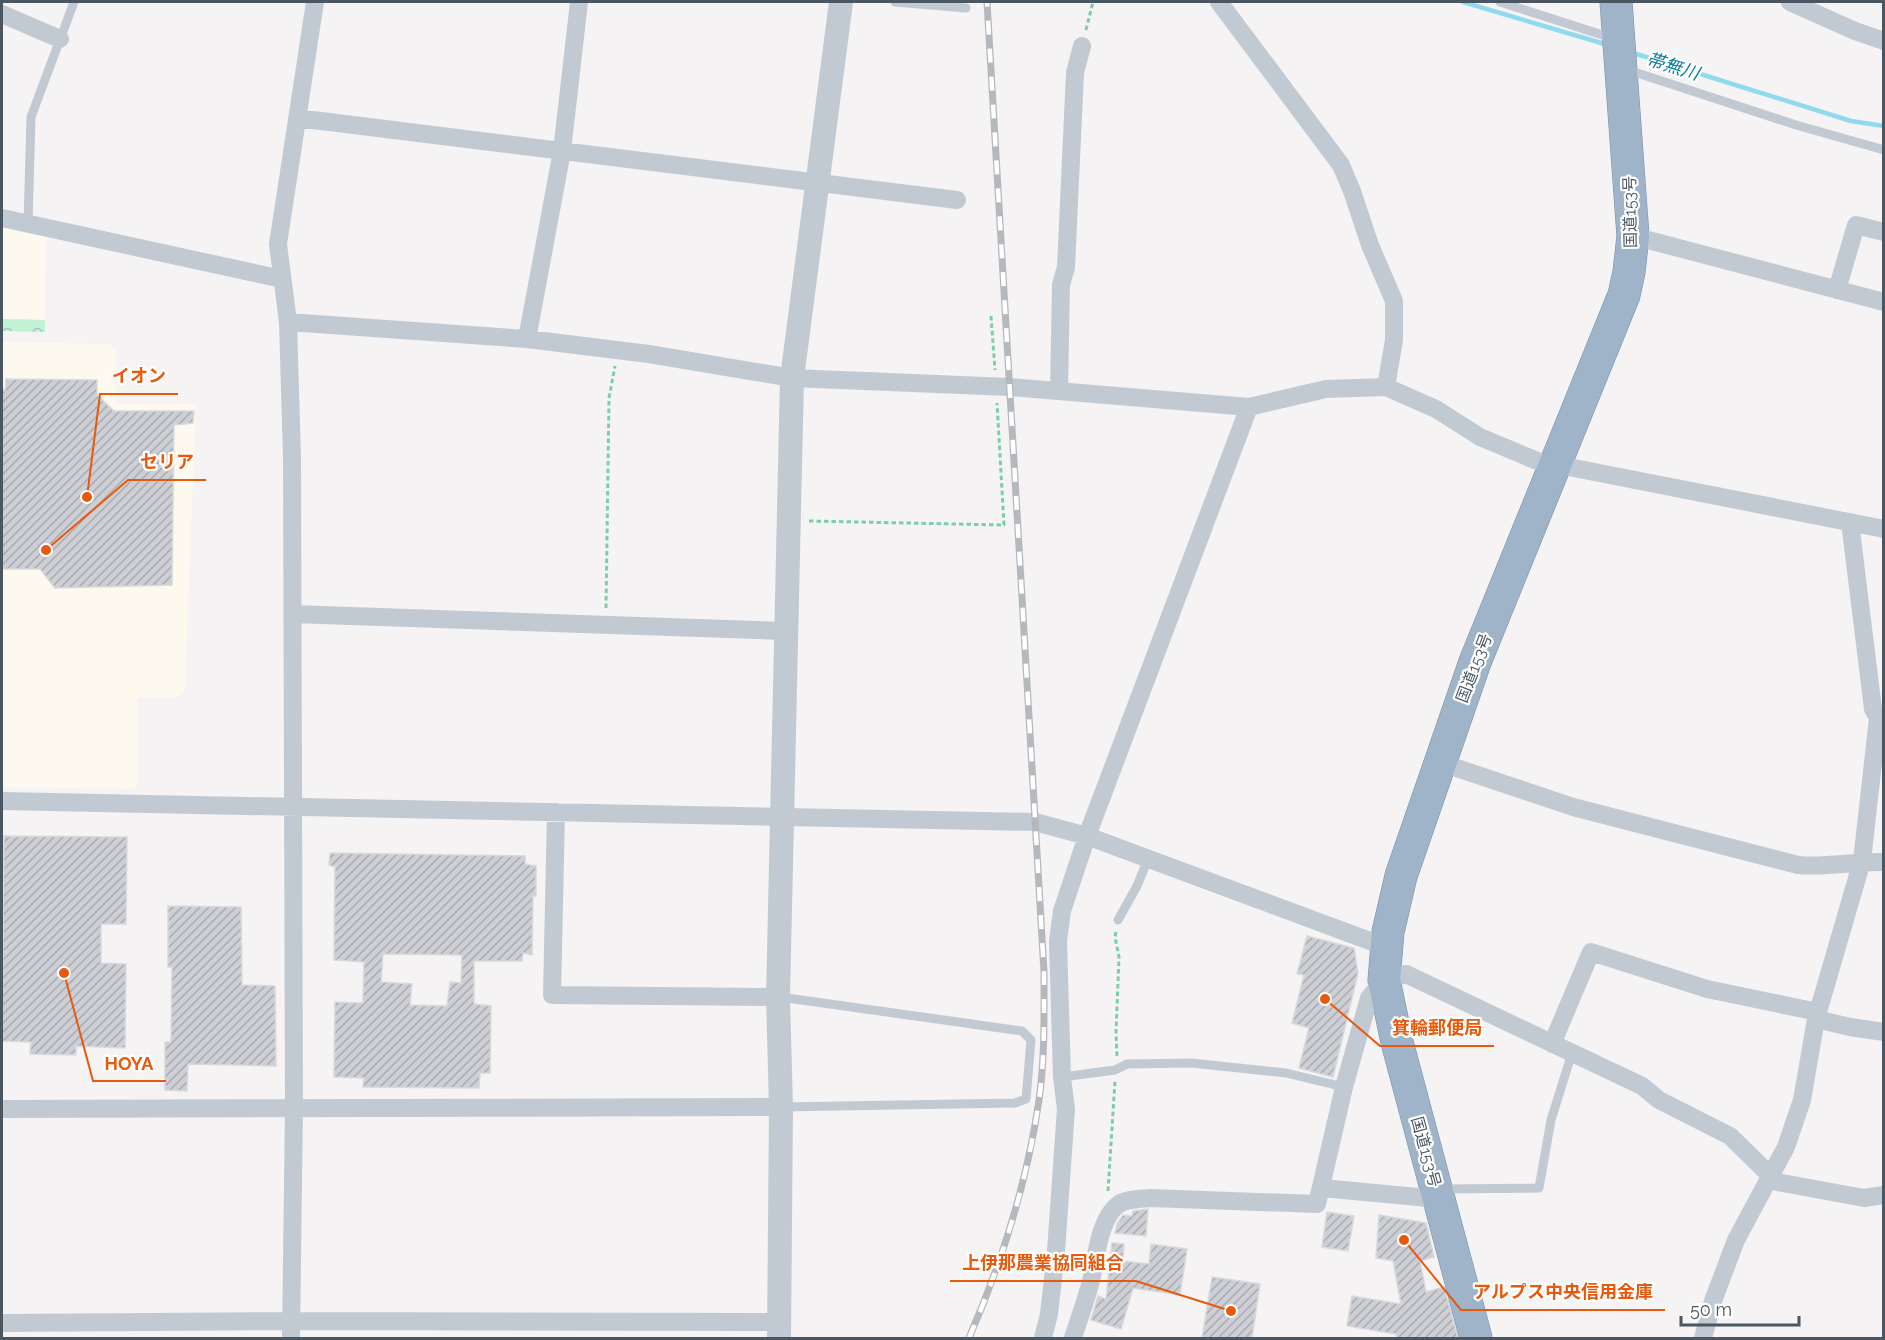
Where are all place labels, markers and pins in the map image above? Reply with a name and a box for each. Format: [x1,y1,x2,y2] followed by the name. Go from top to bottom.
[100,358,178,394] callout: イオン
[128,444,206,480] callout: セリア
[1380,1010,1494,1046] callout: 箕輪郵便局
[93,1045,166,1081] callout: HOYA
[950,1245,1136,1281] callout: 上伊那農業協同組合
[1461,1274,1665,1310] callout: アルプス中央信用金庫

